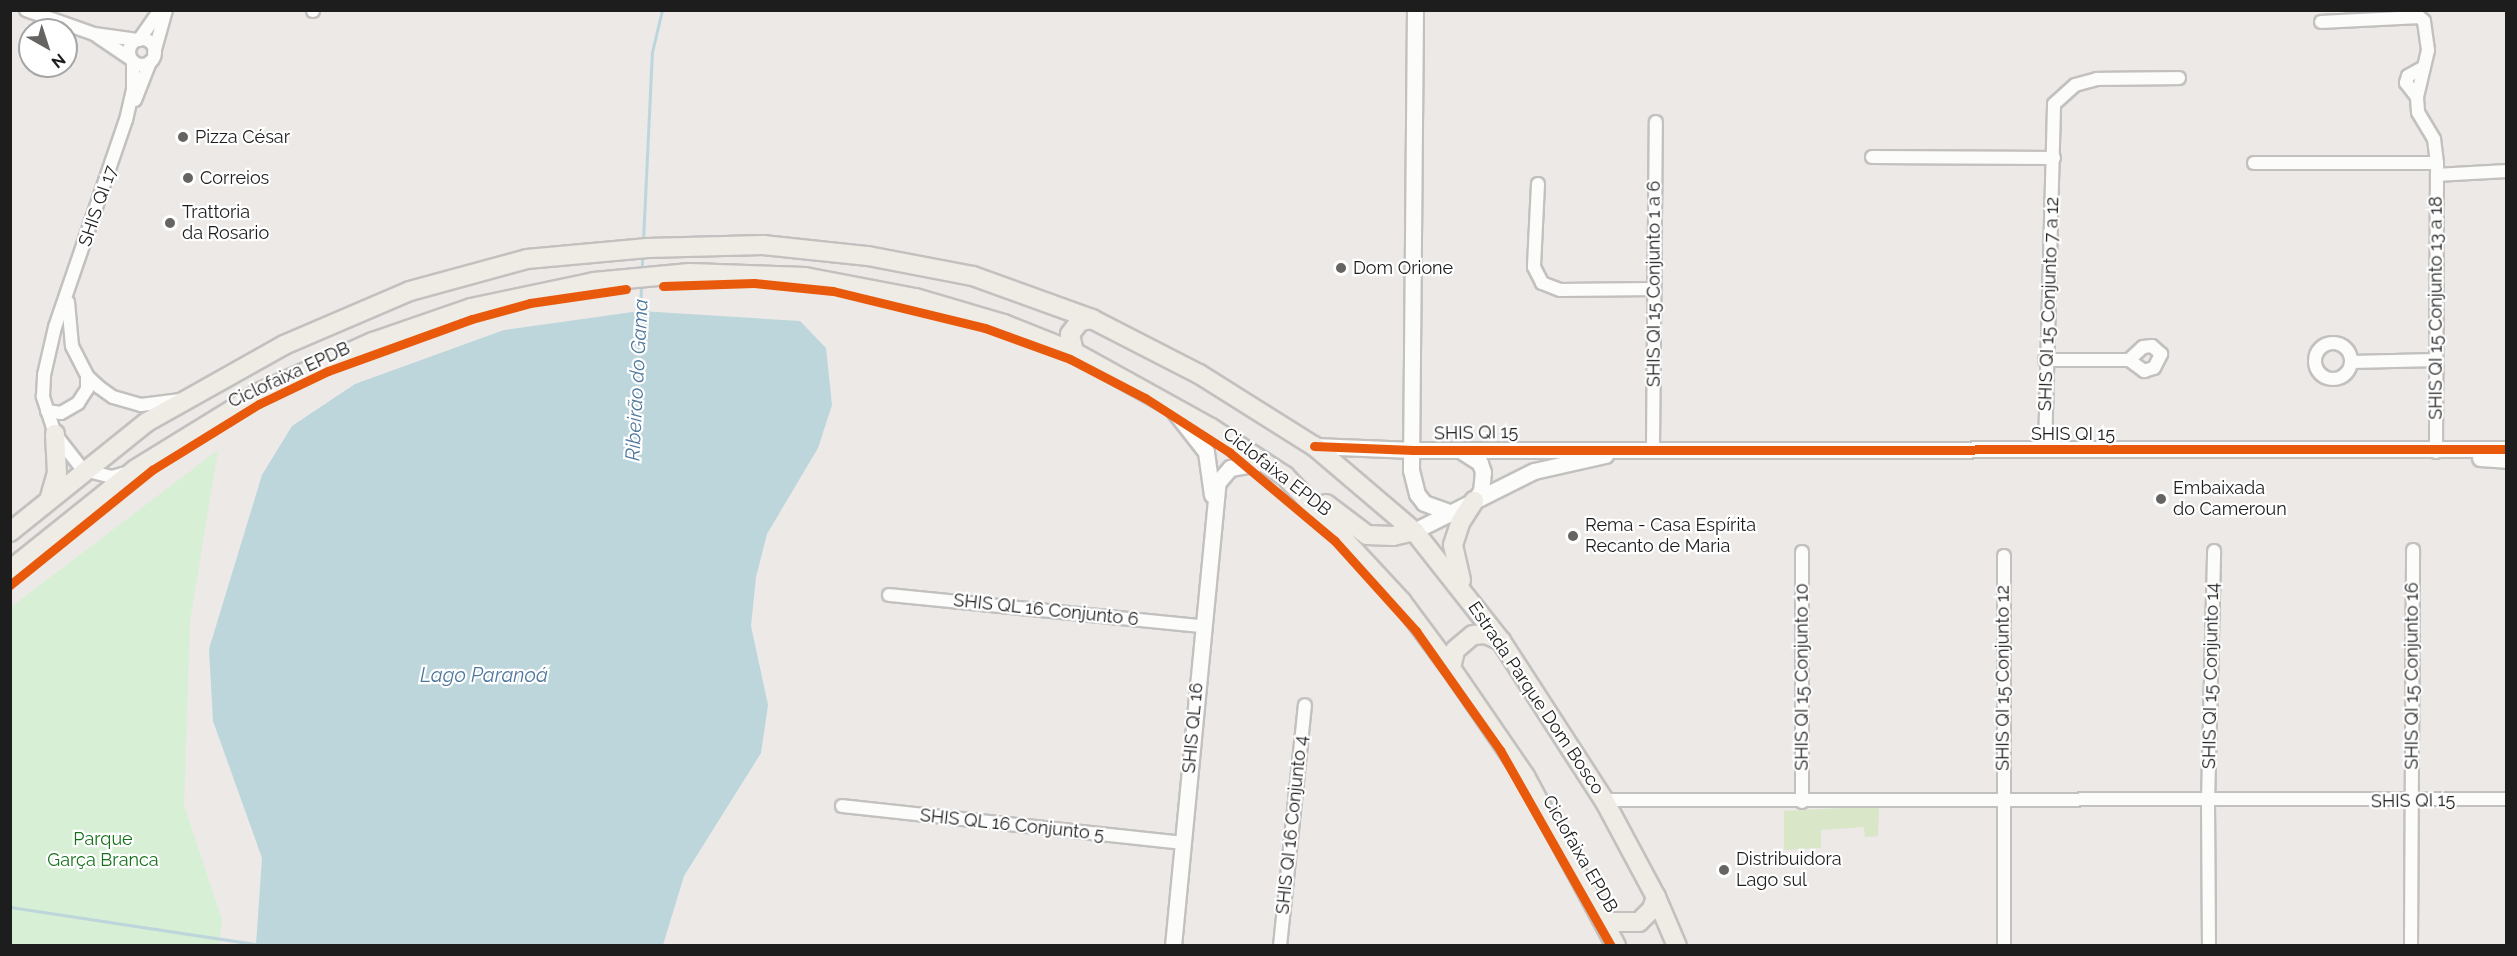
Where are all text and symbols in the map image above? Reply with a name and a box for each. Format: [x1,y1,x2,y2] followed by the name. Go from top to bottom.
[18,18,78,78] north arrow
[48,50,69,72] text: N
[195,126,290,148] place label: Pizza César
[176,130,190,144] marker: Pizza César
[74,163,122,249] street label: SHIS QI 17
[200,167,269,189] place label: Correios
[181,171,195,185] marker: Correios
[1643,181,1665,387] street label: SHIS QI 15 Conjunto 1 a 6
[2034,196,2064,412] street label: SHIS QI 15 Conjunto 7 a 12
[2425,196,2447,420] street label: SHIS QI 15 Conjunto 13 a 18
[182,202,269,244] place label: Trattoria da Rosario
[163,216,177,230] marker: Trattoria da Rosario
[1353,257,1453,279] place label: Dom Orione
[1334,261,1348,275] marker: Dom Orione
[621,298,653,462] water label: Ribeirão do Gama
[225,337,353,413] street label: Ciclofaixa EPDB
[1434,421,1518,445] street label: SHIS QI 15
[1218,423,1336,521] street label: Ciclofaixa EPDB
[2031,423,2115,445] street label: SHIS QI 15
[2173,478,2287,520] place label: Embaixada do Cameroun
[2154,492,2168,506] marker: Embaixada do Cameroun
[1585,515,1756,558] place label: Rema - Casa Espírita Recanto de Maria
[1566,529,1580,543] marker: Rema - Casa Espírita Recanto de Maria
[2401,582,2423,770] street label: SHIS QI 15 Conjunto 16
[1791,583,1813,771] street label: SHIS QI 15 Conjunto 10
[2199,583,2223,769] street label: SHIS QI 15 Conjunto 14
[1992,585,2014,771] street label: SHIS QI 15 Conjunto 12
[952,590,1140,630] street label: SHIS QL 16 Conjunto 6
[1463,598,1609,798] street label: Estrada Parque Dom Bosco
[420,663,548,687] water label: Lago Paranoá
[1178,682,1208,774] street label: SHIS QL 16
[1272,735,1312,915] street label: SHIS QI 16 Conjunto 4
[2371,789,2455,813] street label: SHIS QI 15
[1538,792,1622,916] street label: Ciclofaixa EPDB
[919,805,1105,845] street label: SHIS QL 16 Conjunto 5
[47,829,159,872] park label: Parque Garça Branca
[1736,849,1841,892] place label: Distribuidora Lago sul
[1717,863,1731,877] marker: Distribuidora Lago sul

